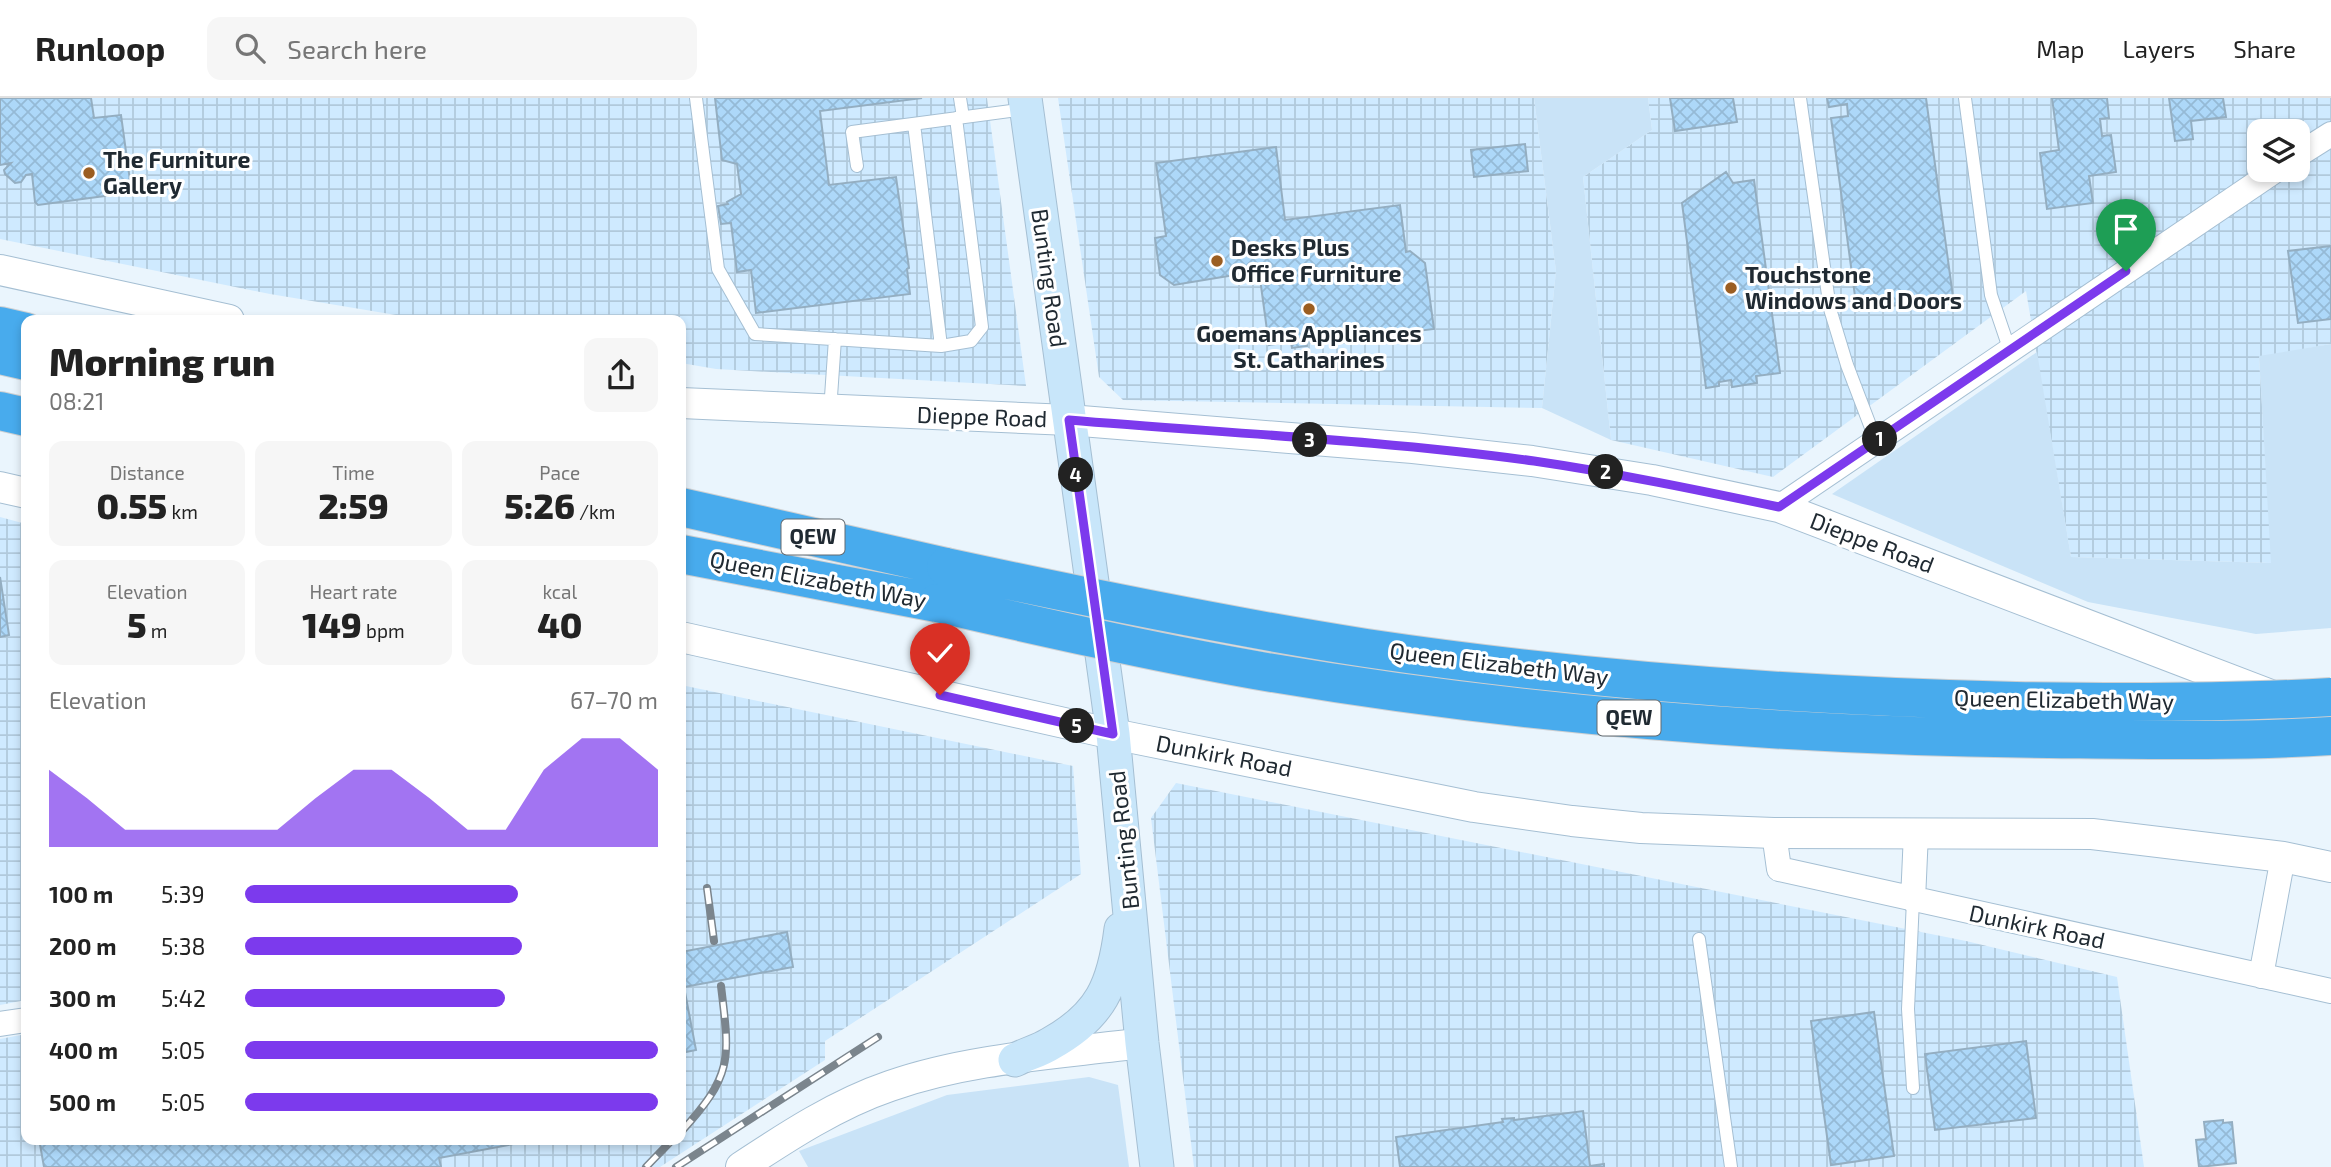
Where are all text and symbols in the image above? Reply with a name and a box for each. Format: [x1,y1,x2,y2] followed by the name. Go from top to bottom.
[207,17,697,80] search box
[35,28,165,68] text: Runloop
[231,29,269,67] icon: search
[287,33,427,64] text: Search here
[2036,34,2084,63] text: Map
[2122,34,2195,63] text: Layers
[2233,34,2296,63] text: Share
[2247,119,2310,182] map controls
[2247,119,2310,182] button: layers
[103,145,250,199] place label: The Furniture Gallery
[81,165,97,181] marker: The Furniture Gallery
[2096,199,2156,271] pin
[1026,207,1074,349] street label: Bunting Road
[2107,210,2145,248] icon: arrive
[1231,233,1402,287] place label: Desks Plus Office Furniture
[1209,253,1225,269] marker: Desks Plus Office Furniture
[1745,260,1962,314] place label: Touchstone Windows and Doors
[1723,280,1739,296] marker: Touchstone Windows and Doors
[1301,301,1317,317] marker: Goemans Appliances St. Catharines
[1196,319,1422,373] place label: Goemans Appliances St. Catharines
[49,338,275,384] text: Morning run
[584,338,658,412] button: share
[49,387,104,415] text: 08:21
[916,400,1048,432] street label: Dieppe Road
[1292,422,1328,458] pin: 3
[1862,422,1898,456] pin: 1
[1875,427,1884,450] text: 1
[1304,428,1315,451] text: 3
[1588,454,1624,490] pin: 2
[1058,458,1094,492] pin: 4
[1600,460,1611,483] text: 2
[110,461,185,484] text: Distance
[332,461,375,484] text: Time
[539,461,580,484] text: Pace
[1069,463,1082,486] text: 4
[97,484,167,526] text: 0.55
[318,484,389,526] text: 2:59
[504,484,575,526] text: 5:26
[167,500,198,523] text: km
[575,500,615,523] text: /km
[1806,506,1938,579] street label: Dieppe Road
[782,520,844,555] road number: QEW
[707,544,929,614] street label: Queen Elizabeth Way
[107,580,187,603] text: Elevation
[310,580,397,603] text: Heart rate
[542,580,577,603] text: kcal
[127,603,147,645] text: 5
[302,603,362,645] text: 149
[537,603,582,645] text: 40
[147,619,167,642] text: m
[362,619,405,642] text: bpm
[910,623,970,695] pin
[921,634,959,672] icon: check
[1388,636,1610,690] street label: Queen Elizabeth Way
[1954,683,2174,715] street label: Queen Elizabeth Way
[49,686,147,714] text: Elevation
[570,686,658,714] text: 67–70 m
[1598,700,1660,736] road number: QEW
[1060,708,1094,744] pin: 5
[1071,714,1082,737] text: 5
[1154,728,1295,782] street label: Dunkirk Road
[1102,769,1144,911] street label: Bunting Road
[49,880,113,908] text: 100 m
[161,880,205,908] text: 5:39
[1967,898,2108,954] street label: Dunkirk Road
[49,932,117,960] text: 200 m
[161,932,206,960] text: 5:38
[49,984,116,1012] text: 300 m
[161,984,206,1012] text: 5:42
[49,1036,118,1064] text: 400 m
[161,1036,205,1064] text: 5:05
[49,1088,116,1116] text: 500 m
[161,1088,205,1116] text: 5:05

